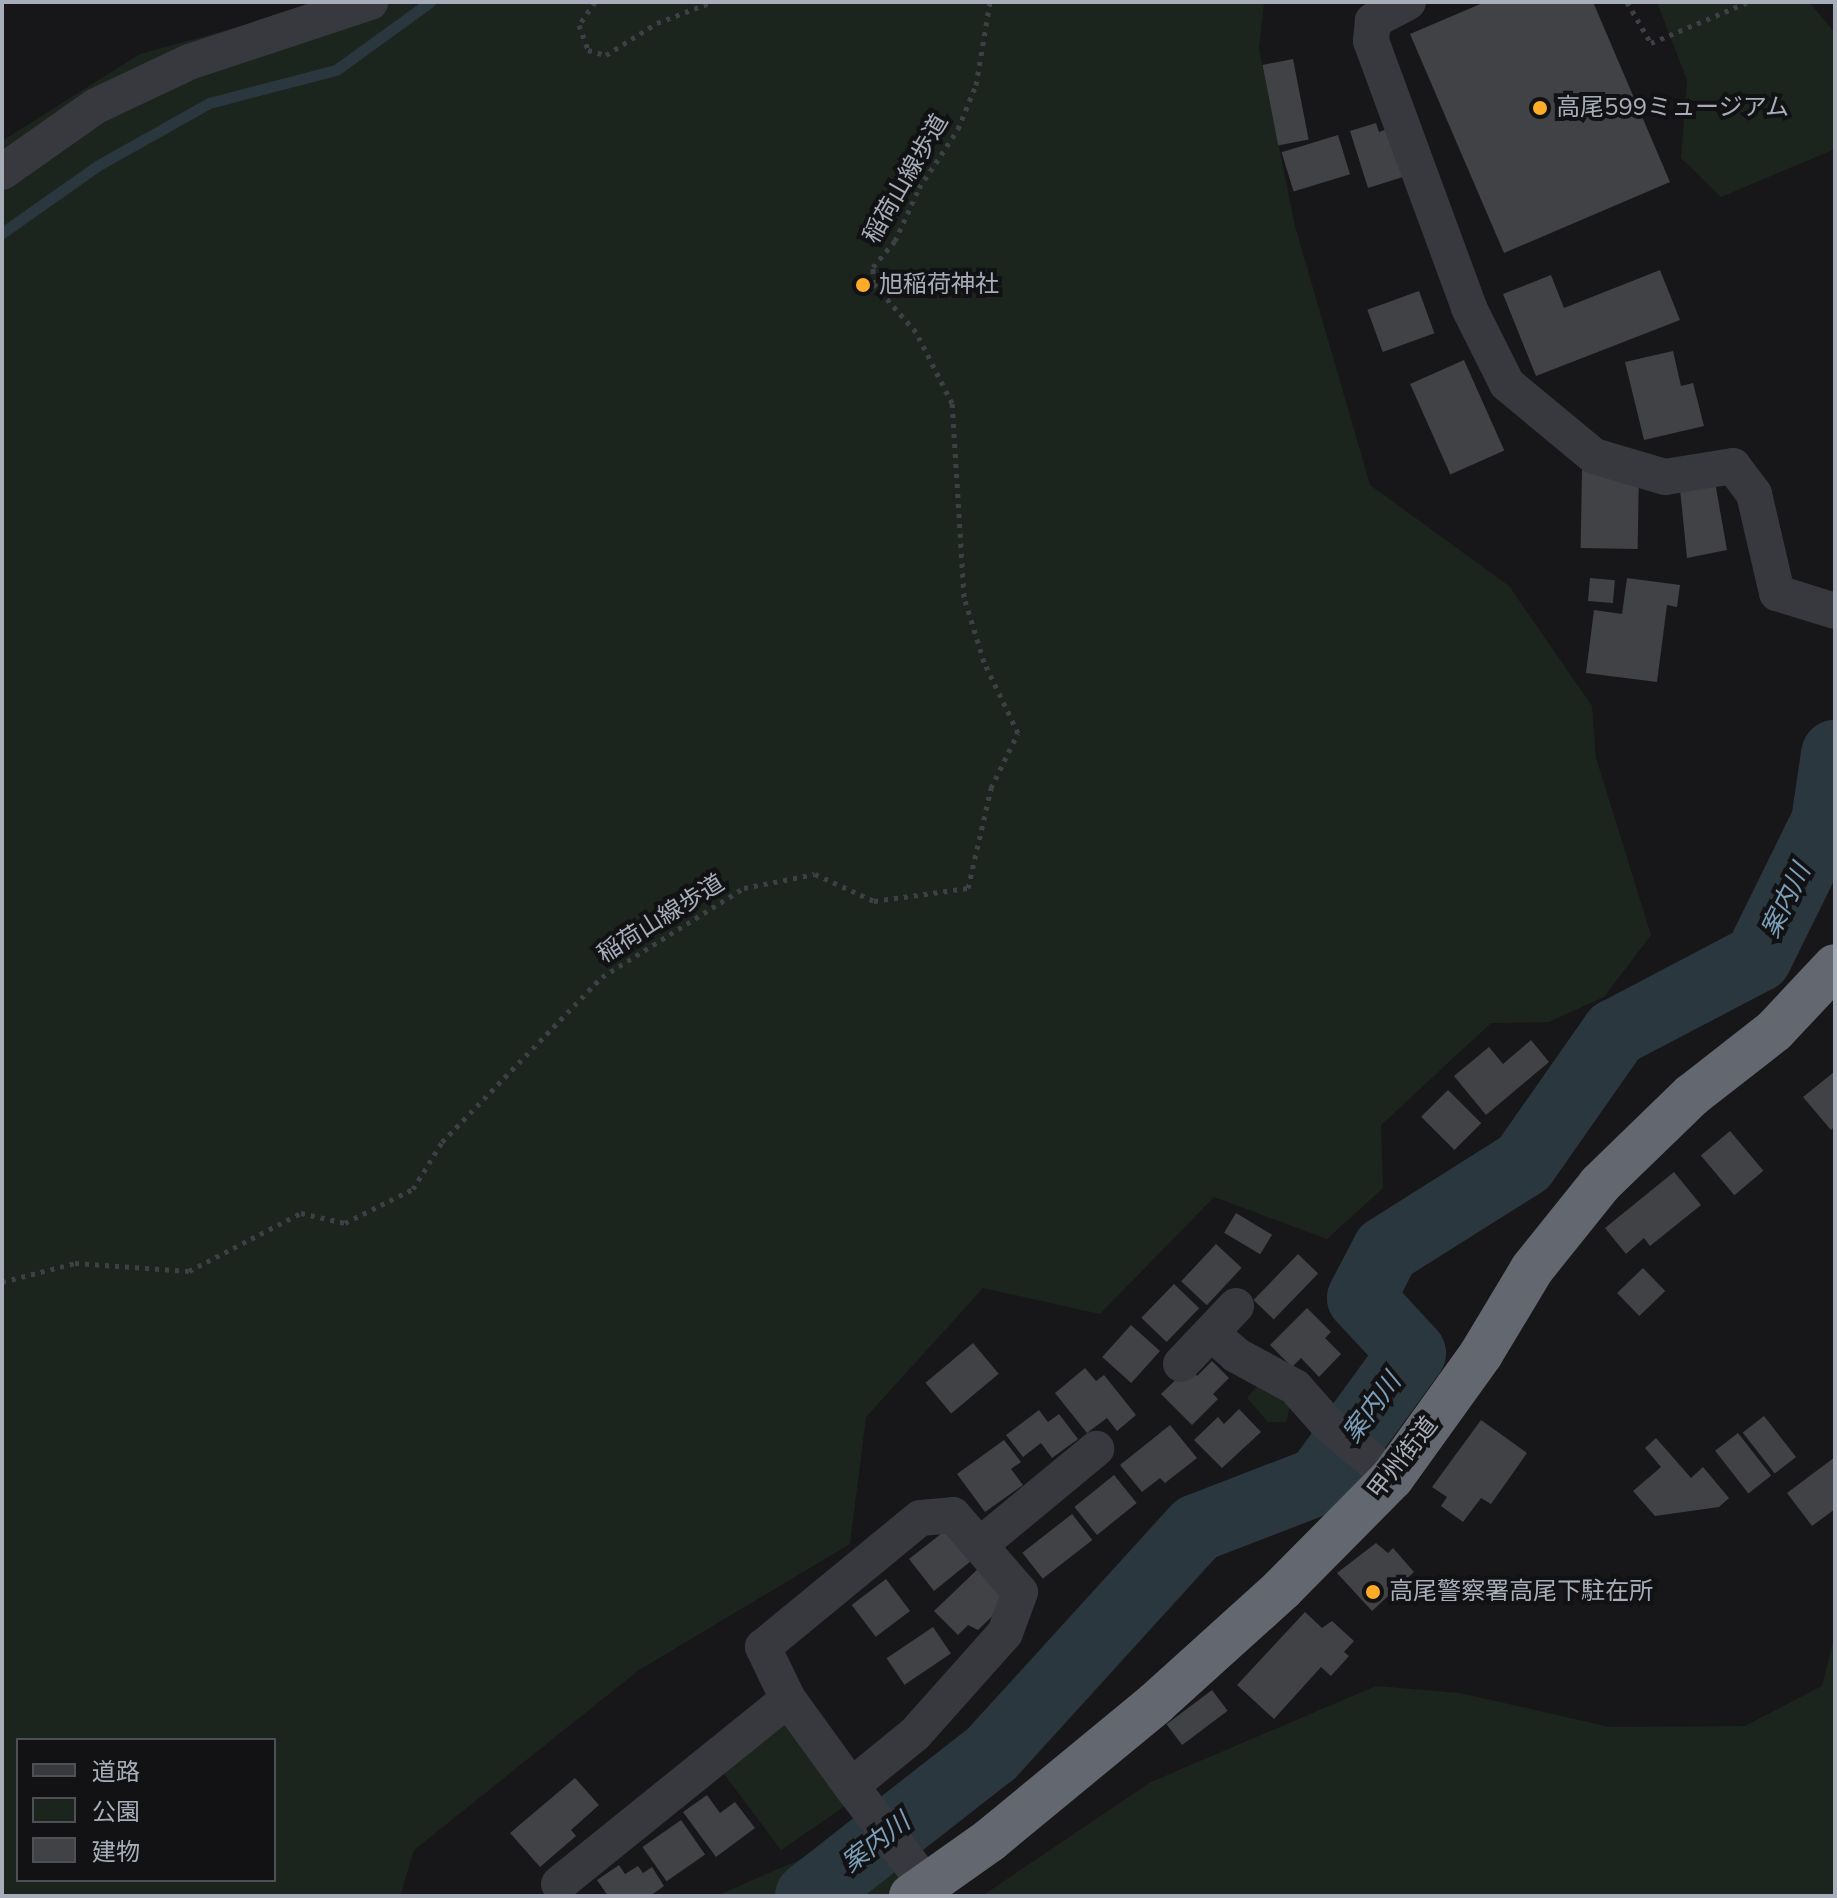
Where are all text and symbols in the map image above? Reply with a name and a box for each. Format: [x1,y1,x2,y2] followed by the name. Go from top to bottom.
[1556,94,1791,122] place label: 高尾599ミュージアム
[1531,99,1549,117] marker: 高尾599ミュージアム
[858,109,954,249] street label: 稲荷山線歩道
[879,271,999,299] place label: 旭稲荷神社
[854,276,872,294] marker: 旭稲荷神社
[1755,859,1817,943] water label: 案内川
[592,869,730,969] street label: 稲荷山線歩道
[1336,1367,1408,1449] water label: 案内川
[1362,1411,1444,1505] street label: 甲州街道
[1389,1578,1653,1606] place label: 高尾警察署高尾下駐在所
[1364,1583,1382,1601] marker: 高尾警察署高尾下駐在所
[16,1738,276,1882] legend
[92,1756,140,1788] text: 道路
[92,1796,140,1828] text: 公園
[836,1807,916,1879] water label: 案内川
[92,1836,140,1868] text: 建物

